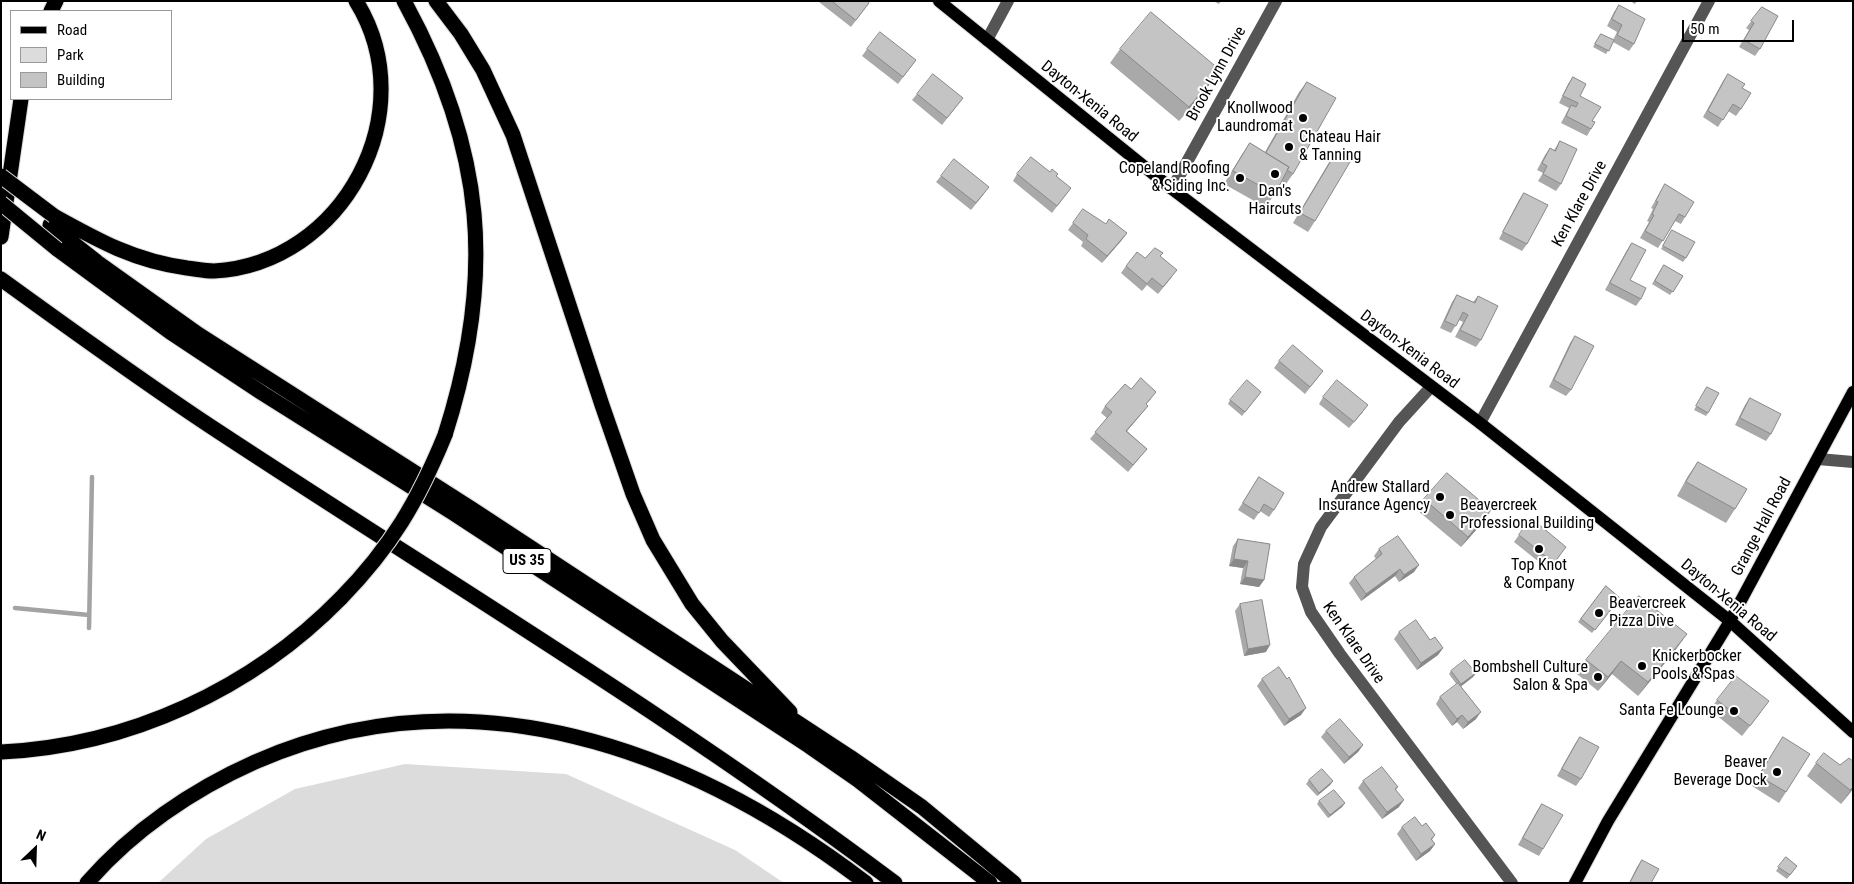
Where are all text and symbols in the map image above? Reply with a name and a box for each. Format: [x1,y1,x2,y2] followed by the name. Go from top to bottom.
[10,10,172,100] legend
[1684,10,1796,42] scale bar
[1690,20,1720,38] text: 50 m
[57,21,87,39] text: Road
[1183,24,1251,124] street label: Brook Lynn Drive
[57,46,84,64] text: Park
[1037,57,1141,147] street label: Dayton-Xenia Road
[57,71,105,89] text: Building
[1217,99,1293,137] place label: Knollwood Laundromat
[1297,112,1309,124] marker: Knollwood Laundromat
[1299,128,1381,166] place label: Chateau Hair & Tanning
[1283,141,1295,153] marker: Chateau Hair & Tanning
[1548,158,1612,250] street label: Ken Klare Drive
[1119,159,1230,197] place label: Copeland Roofing & Siding Inc.
[1269,168,1281,180] marker: Dan's Haircuts
[1234,172,1246,184] marker: Copeland Roofing & Siding Inc.
[1248,182,1302,220] place label: Dan's Haircuts
[1356,307,1462,393] street label: Dayton-Xenia Road
[1728,474,1796,580] street label: Grange Hall Road
[1318,478,1430,516] place label: Andrew Stallard Insurance Agency
[1434,491,1446,503] marker: Andrew Stallard Insurance Agency
[1460,496,1594,534] place label: Beavercreek Professional Building
[1444,509,1456,521] marker: Beavercreek Professional Building
[1533,543,1545,555] marker: Top Knot & Company
[503,548,551,574] road number: US 35
[1503,556,1575,594] place label: Top Knot & Company
[1676,556,1780,646] street label: Dayton-Xenia Road
[1609,594,1686,632] place label: Beavercreek Pizza Dive
[1318,598,1388,688] street label: Ken Klare Drive
[1593,607,1605,619] marker: Beavercreek Pizza Dive
[1652,647,1742,685] place label: Knickerbocker Pools & Spas
[1473,658,1588,696] place label: Bombshell Culture Salon & Spa
[1636,660,1648,672] marker: Knickerbocker Pools & Spas
[1592,671,1604,683] marker: Bombshell Culture Salon & Spa
[1619,701,1724,721] place label: Santa Fe Lounge
[1728,705,1740,717] marker: Santa Fe Lounge
[1674,753,1767,791] place label: Beaver Beverage Dock
[1771,766,1783,778] marker: Beaver Beverage Dock
[10,824,60,874] north arrow
[34,826,48,844] text: N

